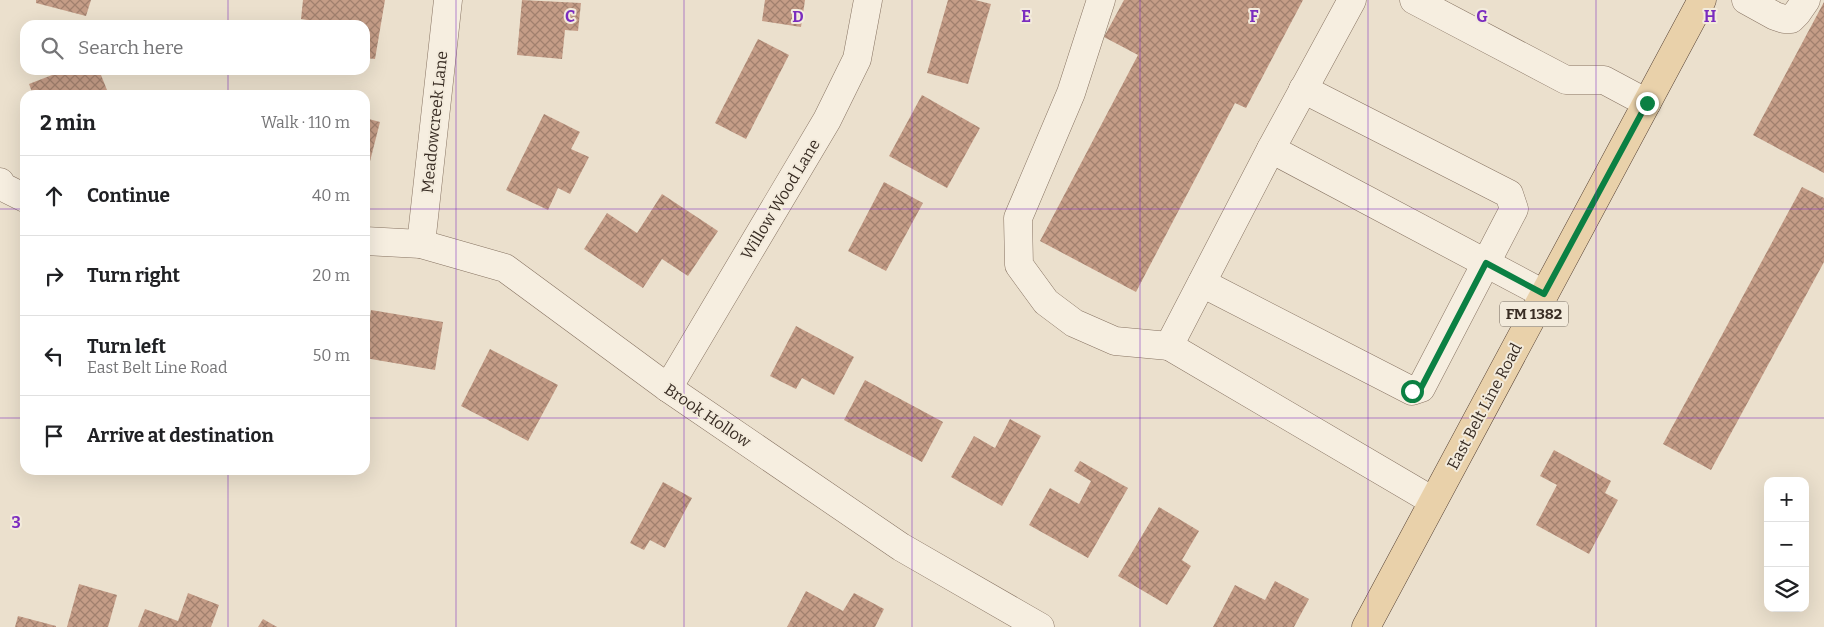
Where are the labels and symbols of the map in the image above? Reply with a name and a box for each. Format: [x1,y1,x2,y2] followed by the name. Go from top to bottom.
[565,7,575,26] text: C
[792,7,804,26] text: D
[1021,7,1031,26] text: E
[1250,7,1259,26] text: F
[1476,7,1488,26] text: G
[1704,7,1717,26] text: H
[418,50,451,194] street label: Meadowcreek Lane
[1636,92,1659,115] route end
[737,136,824,263] street label: Willow Wood Lane
[1500,302,1568,326] road number: FM 1382
[1443,339,1526,473] street label: East Belt Line Road
[661,380,755,451] street label: Brook Hollow
[1401,380,1424,403] route start
[11,513,21,532] text: 3

